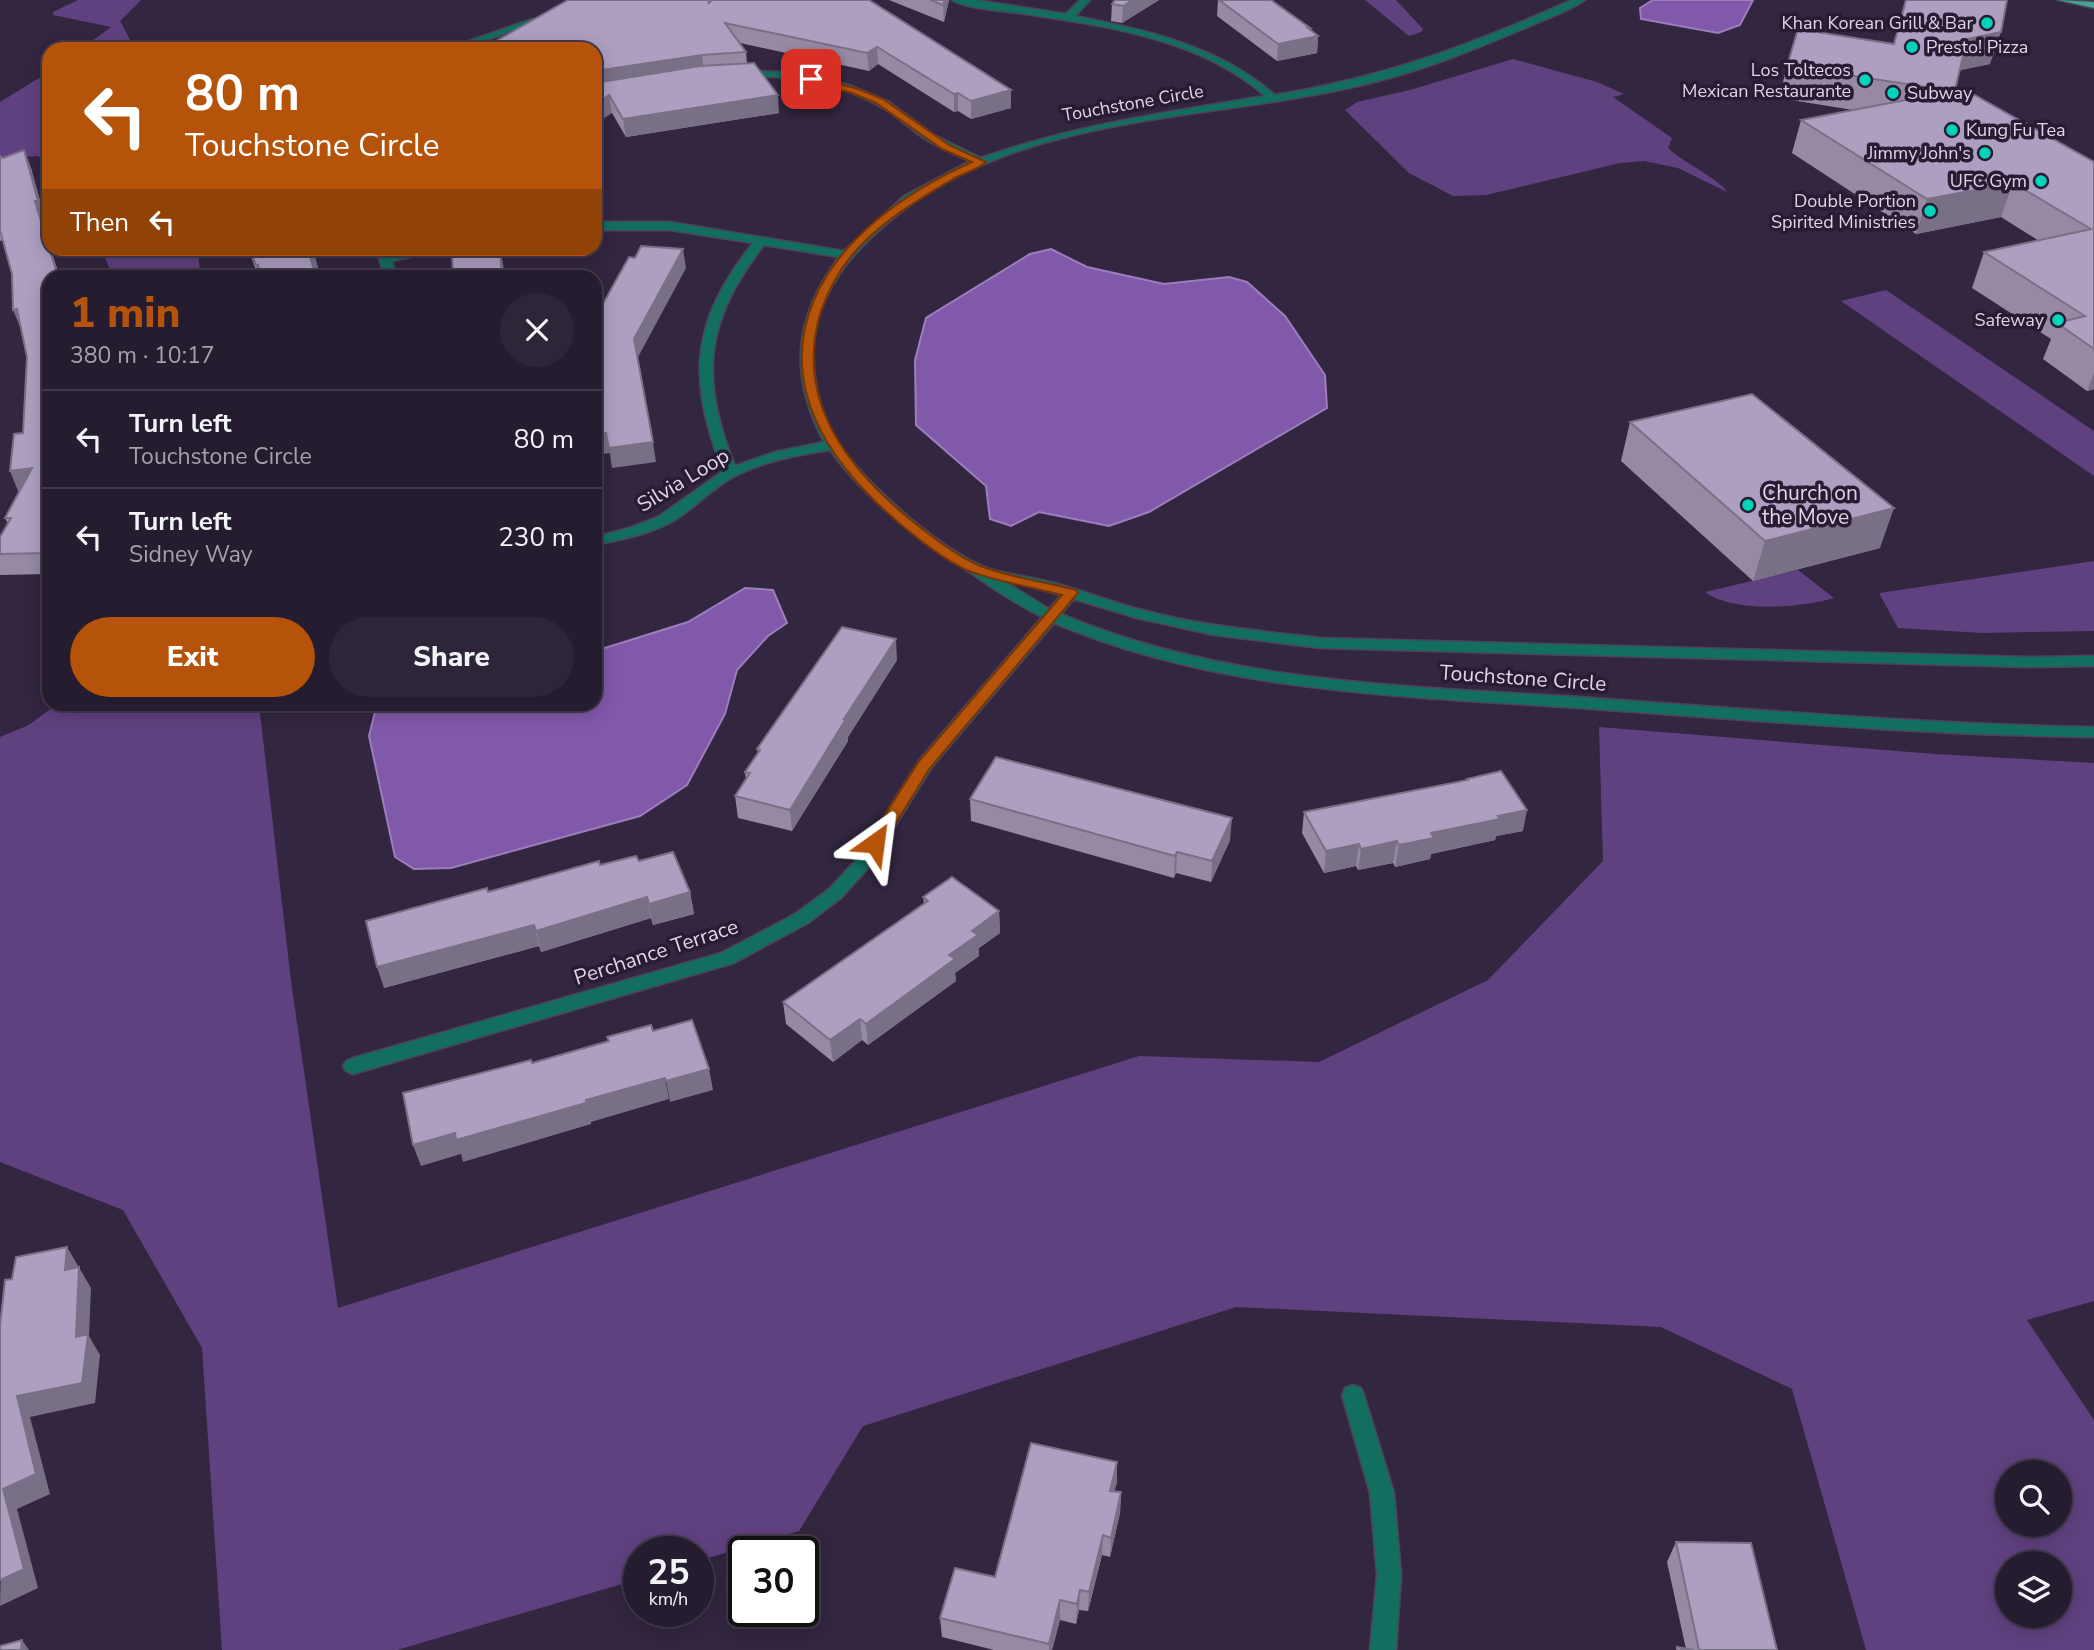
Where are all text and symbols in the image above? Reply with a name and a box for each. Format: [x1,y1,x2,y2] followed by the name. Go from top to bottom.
[1782,11,1974,35] place label: Khan Korean Grill & Bar
[1979,15,1995,31] marker: Khan Korean Grill & Bar
[1926,35,2028,59] place label: Presto! Pizza
[1904,39,1920,55] marker: Presto! Pizza
[781,49,841,109] pin
[1682,58,1851,103] place label: Los Toltecos Mexican Restaurante
[185,60,300,127] text: 80 m
[792,60,830,98] icon: arrive
[70,70,161,161] icon: left
[1857,72,1873,88] marker: Los Toltecos Mexican Restaurante
[1060,79,1206,127] street label: Touchstone Circle
[1907,81,1973,105] place label: Subway
[1885,85,1901,101] marker: Subway
[1966,118,2066,142] place label: Kung Fu Tea
[1944,122,1960,138] marker: Kung Fu Tea
[185,124,439,167] text: Touchstone Circle
[1866,141,1971,165] place label: Jimmy John's
[1977,145,1993,161] marker: Jimmy John's
[1950,169,2027,193] place label: UFC Gym
[2033,173,2049,189] marker: UFC Gym
[1771,189,1916,234] place label: Double Portion Spirited Ministries
[143,203,181,241] icon: left
[1922,203,1938,219] marker: Double Portion Spirited Ministries
[70,205,129,240] text: Then
[70,285,180,342] text: 1 min
[500,293,574,367] button: close
[1975,308,2045,332] place label: Safeway
[2050,312,2066,328] marker: Safeway
[70,340,215,371] text: 380 m · 10:17
[129,406,232,441] text: Turn left
[70,420,108,458] icon: left
[514,422,574,457] text: 80 m
[129,441,312,472] text: Touchstone Circle
[632,442,734,518] street label: Silvia Loop
[1762,479,1858,531] place label: Church on the Move
[1740,497,1756,513] marker: Church on the Move
[129,504,232,539] text: Turn left
[70,518,108,556] icon: left
[498,520,574,555] text: 230 m
[129,539,253,570] text: Sidney Way
[70,617,315,697] button: Exit
[329,617,574,697] button: Share
[1439,658,1607,698] street label: Touchstone Circle
[838,806,912,880] position arrow
[570,912,742,992] street label: Perchance Terrace
[1995,1460,2072,1628] map controls
[1995,1460,2072,1537] button: search
[728,1536,819,1627] speed limit sign: 30
[647,1549,690,1596] text: 25
[1995,1551,2072,1628] button: layers
[649,1587,688,1611] text: km/h

